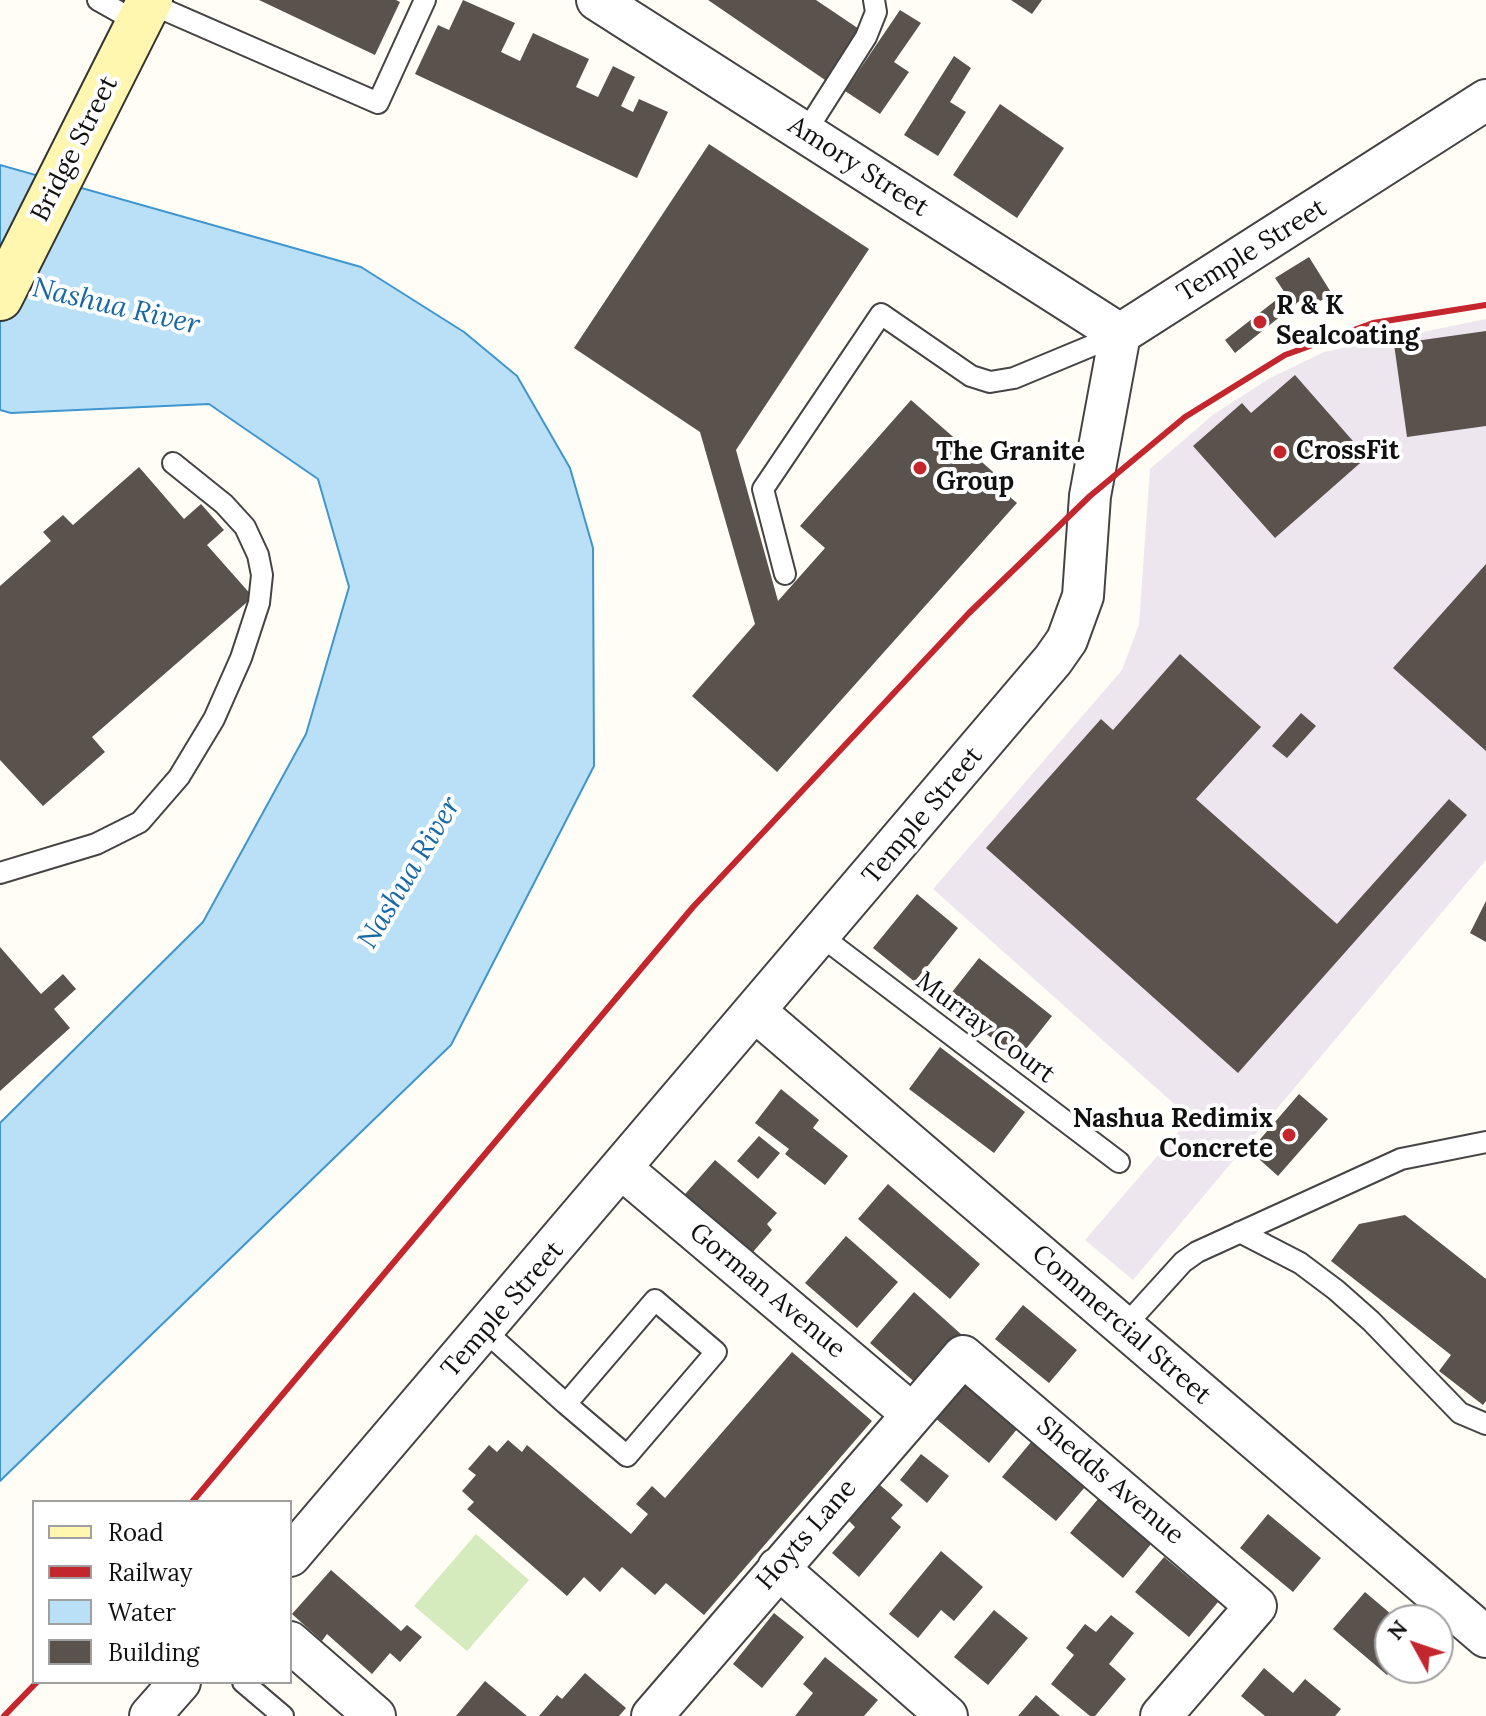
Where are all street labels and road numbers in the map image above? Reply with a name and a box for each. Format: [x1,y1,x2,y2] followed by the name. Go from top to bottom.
[25,71,125,227] street label: Bridge Street
[782,110,934,224] street label: Amory Street
[1172,193,1332,309] street label: Temple Street
[856,741,990,891] street label: Temple Street
[909,966,1061,1090] street label: Murray Court
[683,1217,851,1365] street label: Gorman Avenue
[435,1236,571,1384] street label: Temple Street
[1025,1239,1217,1411] street label: Commercial Street
[1030,1410,1190,1552] street label: Shedds Avenue
[750,1473,864,1597] street label: Hoyts Lane

